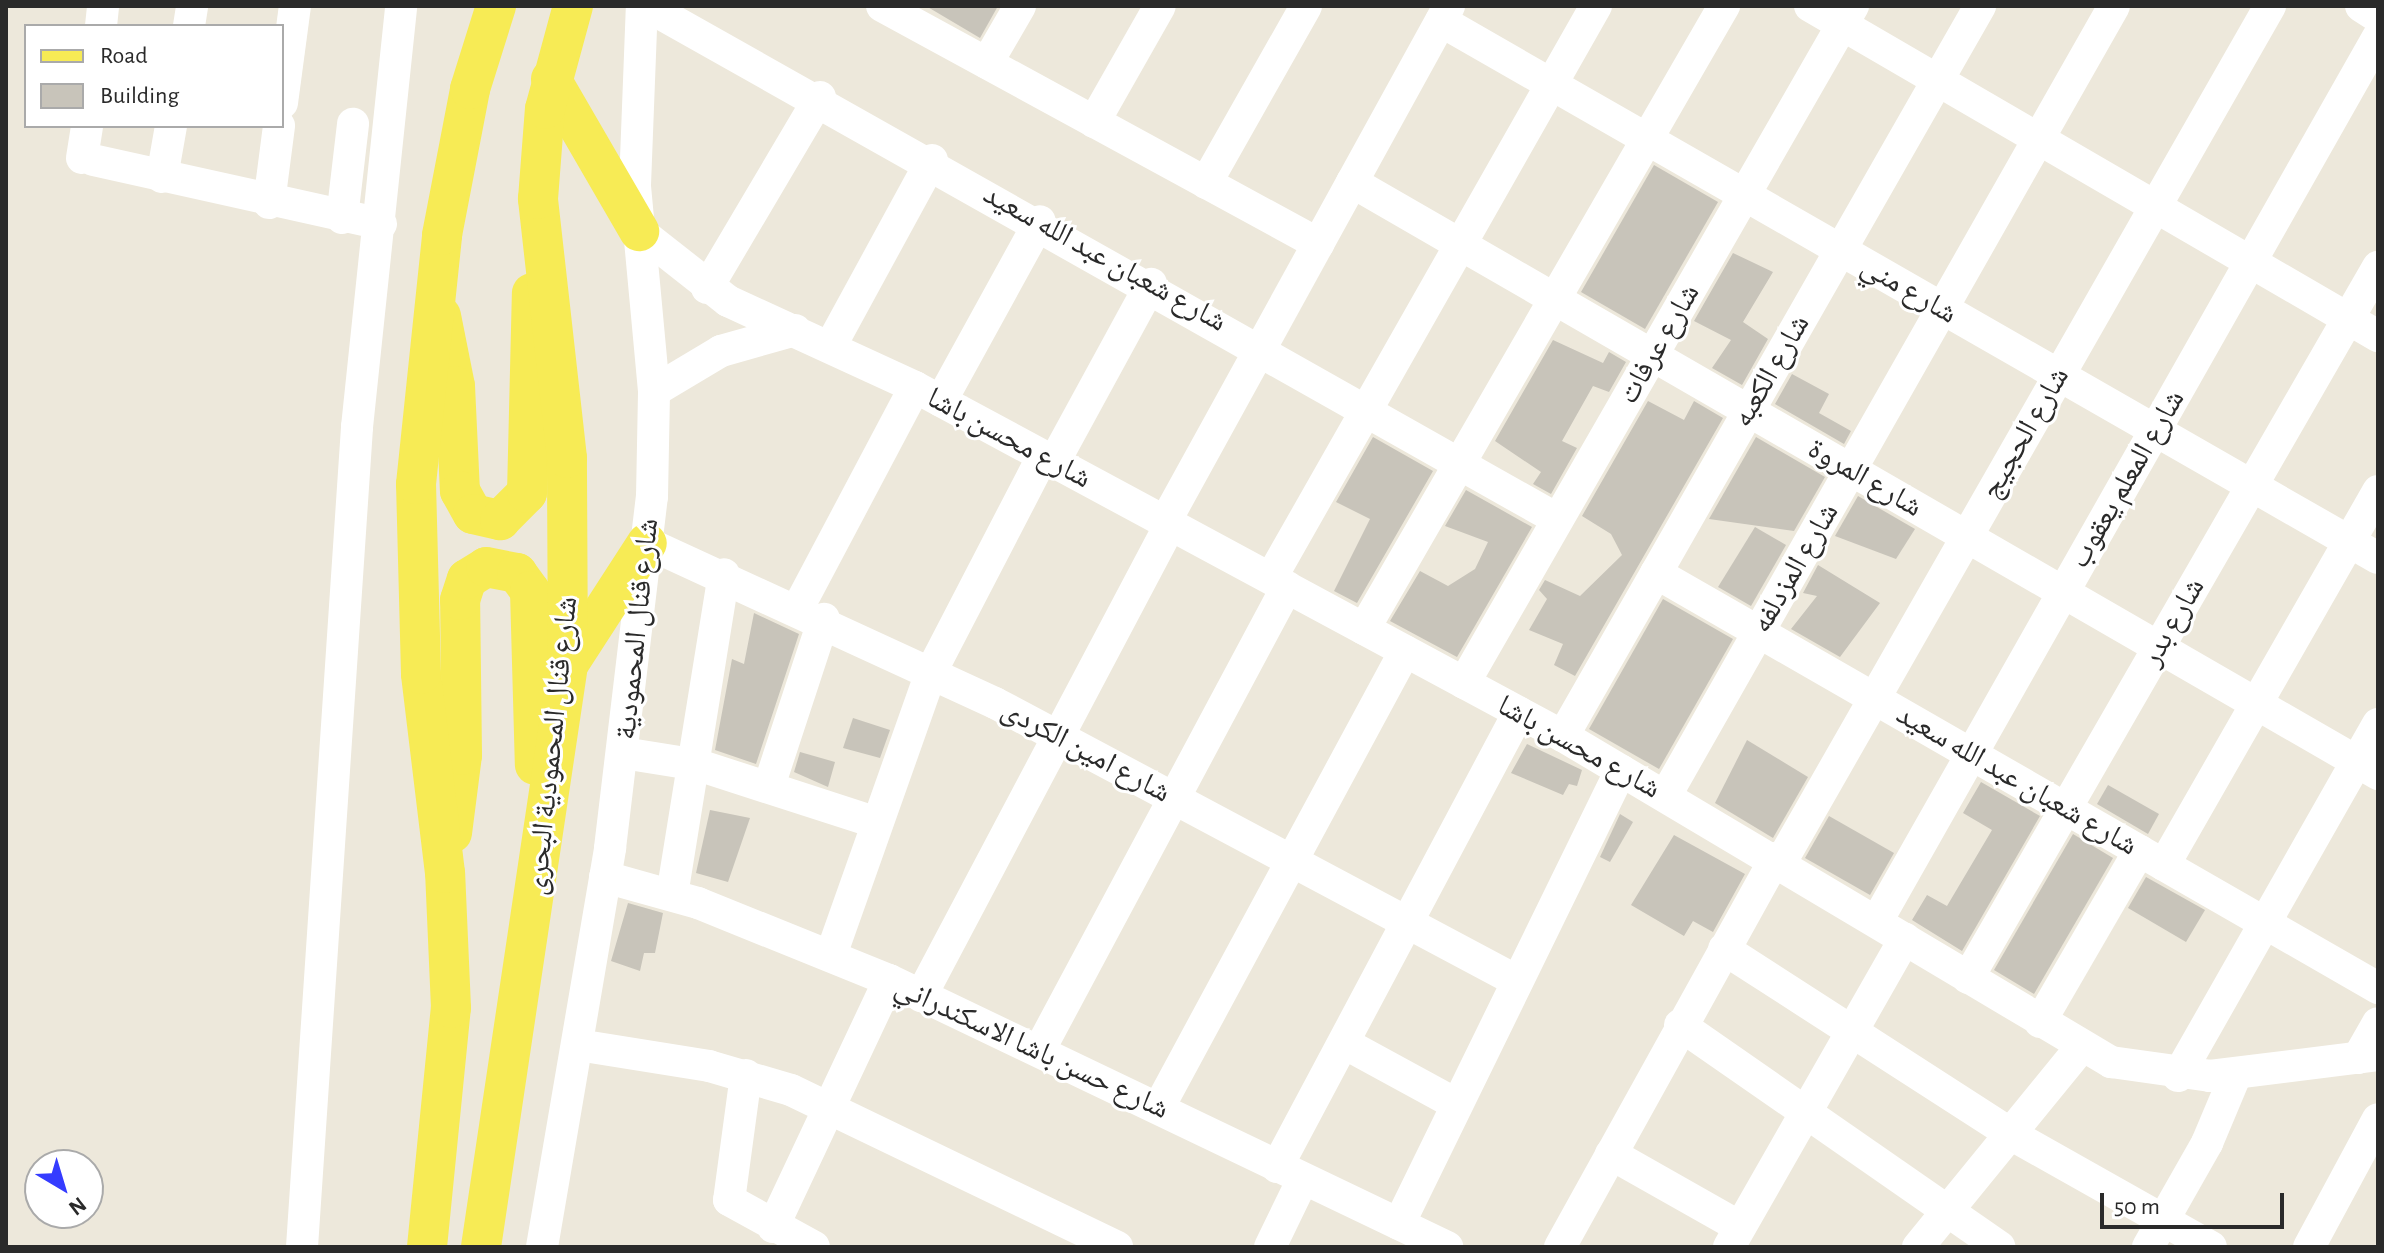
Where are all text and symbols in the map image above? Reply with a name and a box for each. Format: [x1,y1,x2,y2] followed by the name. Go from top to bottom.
[24,24,284,128] legend
[100,44,148,68] text: Road
[100,84,179,108] text: Building
[977,176,1233,340] street label: شارع شعبان عبد الله سعيد
[1855,248,1963,332] street label: شارع مني
[1610,278,1708,410] street label: شارع عرفات
[1724,308,1818,434] street label: شارع الكعبه
[1973,361,2077,505] street label: شارع الحجيج
[921,380,1097,496] street label: شارع محسن باشا
[2061,383,2193,575] street label: شارع المعلم يعقوب
[1801,431,1929,525] street label: شارع المروة
[1743,497,1847,639] street label: شارع المزدلفه
[607,517,667,741] street label: شارع قنال المحمودية
[2133,571,2213,673] street label: شارع بدر
[518,595,586,897] street label: شارع قنال المحمودية البحرى
[1491,687,1667,807] street label: شارع محسن باشا
[995,691,1177,811] street label: شارع امين الكردى
[1890,696,2144,864] street label: شارع شعبان عبد الله سعيد
[889,969,1175,1127] street label: شارع حسن باشا الاسكندراني
[24,1149,104,1229] north arrow
[2104,1177,2288,1227] scale bar
[65,1193,90,1220] text: N
[2114,1195,2160,1219] text: 50 m

